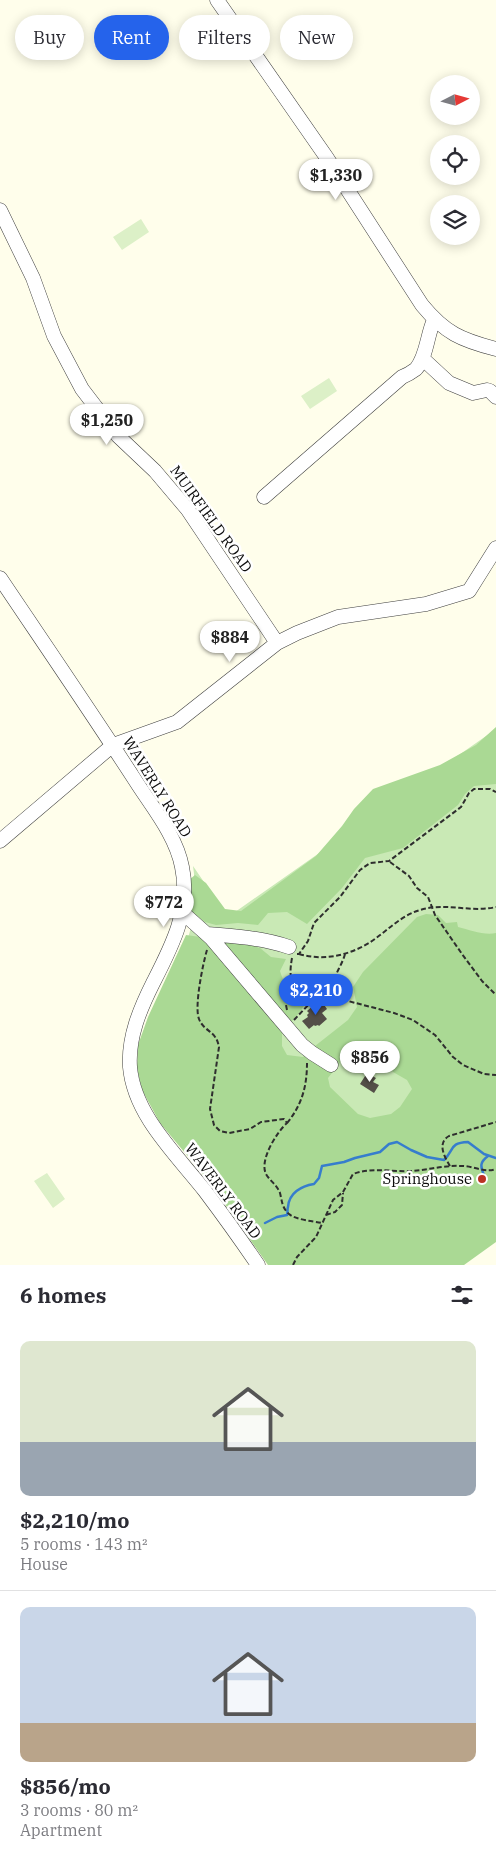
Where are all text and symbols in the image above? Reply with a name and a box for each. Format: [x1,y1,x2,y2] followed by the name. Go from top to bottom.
[15,15,84,60] chip: Buy
[94,15,169,60] chip: Rent
[179,15,270,60] chip: Filters
[280,15,353,60] chip: New
[430,75,480,125] north arrow
[430,75,480,245] map controls
[430,135,480,185] button: locate
[295,158,377,201] pin: $1,330
[310,165,362,185] text: $1,330
[430,195,480,245] button: layers
[66,404,148,446] pin: $1,250
[81,410,133,430] text: $1,250
[166,461,257,576] street label: MUIRFIELD ROAD
[200,620,260,663] pin: $884
[211,627,249,647] text: $884
[119,733,196,841] street label: WAVERLY ROAD
[134,886,194,928] pin: $772
[145,892,183,912] text: $772
[275,974,357,1016] pin: $2,210
[290,980,342,1000] text: $2,210
[340,1040,400,1083] pin: $856
[351,1047,389,1067] text: $856
[181,1139,266,1242] street label: WAVERLY ROAD
[382,1169,472,1188] place label: Springhouse
[476,1173,488,1185] marker: Springhouse
[20,1281,106,1309] text: 6 homes
[448,1281,476,1309] icon: filters
[203,1374,293,1464] icon: home
[20,1506,129,1534] text: $2,210/mo
[20,1534,148,1554] text: 5 rooms · 143 m²
[20,1554,68,1574] text: House
[203,1639,293,1729] icon: home
[20,1772,111,1800] text: $856/mo
[20,1800,138,1820] text: 3 rooms · 80 m²
[20,1820,102,1840] text: Apartment

